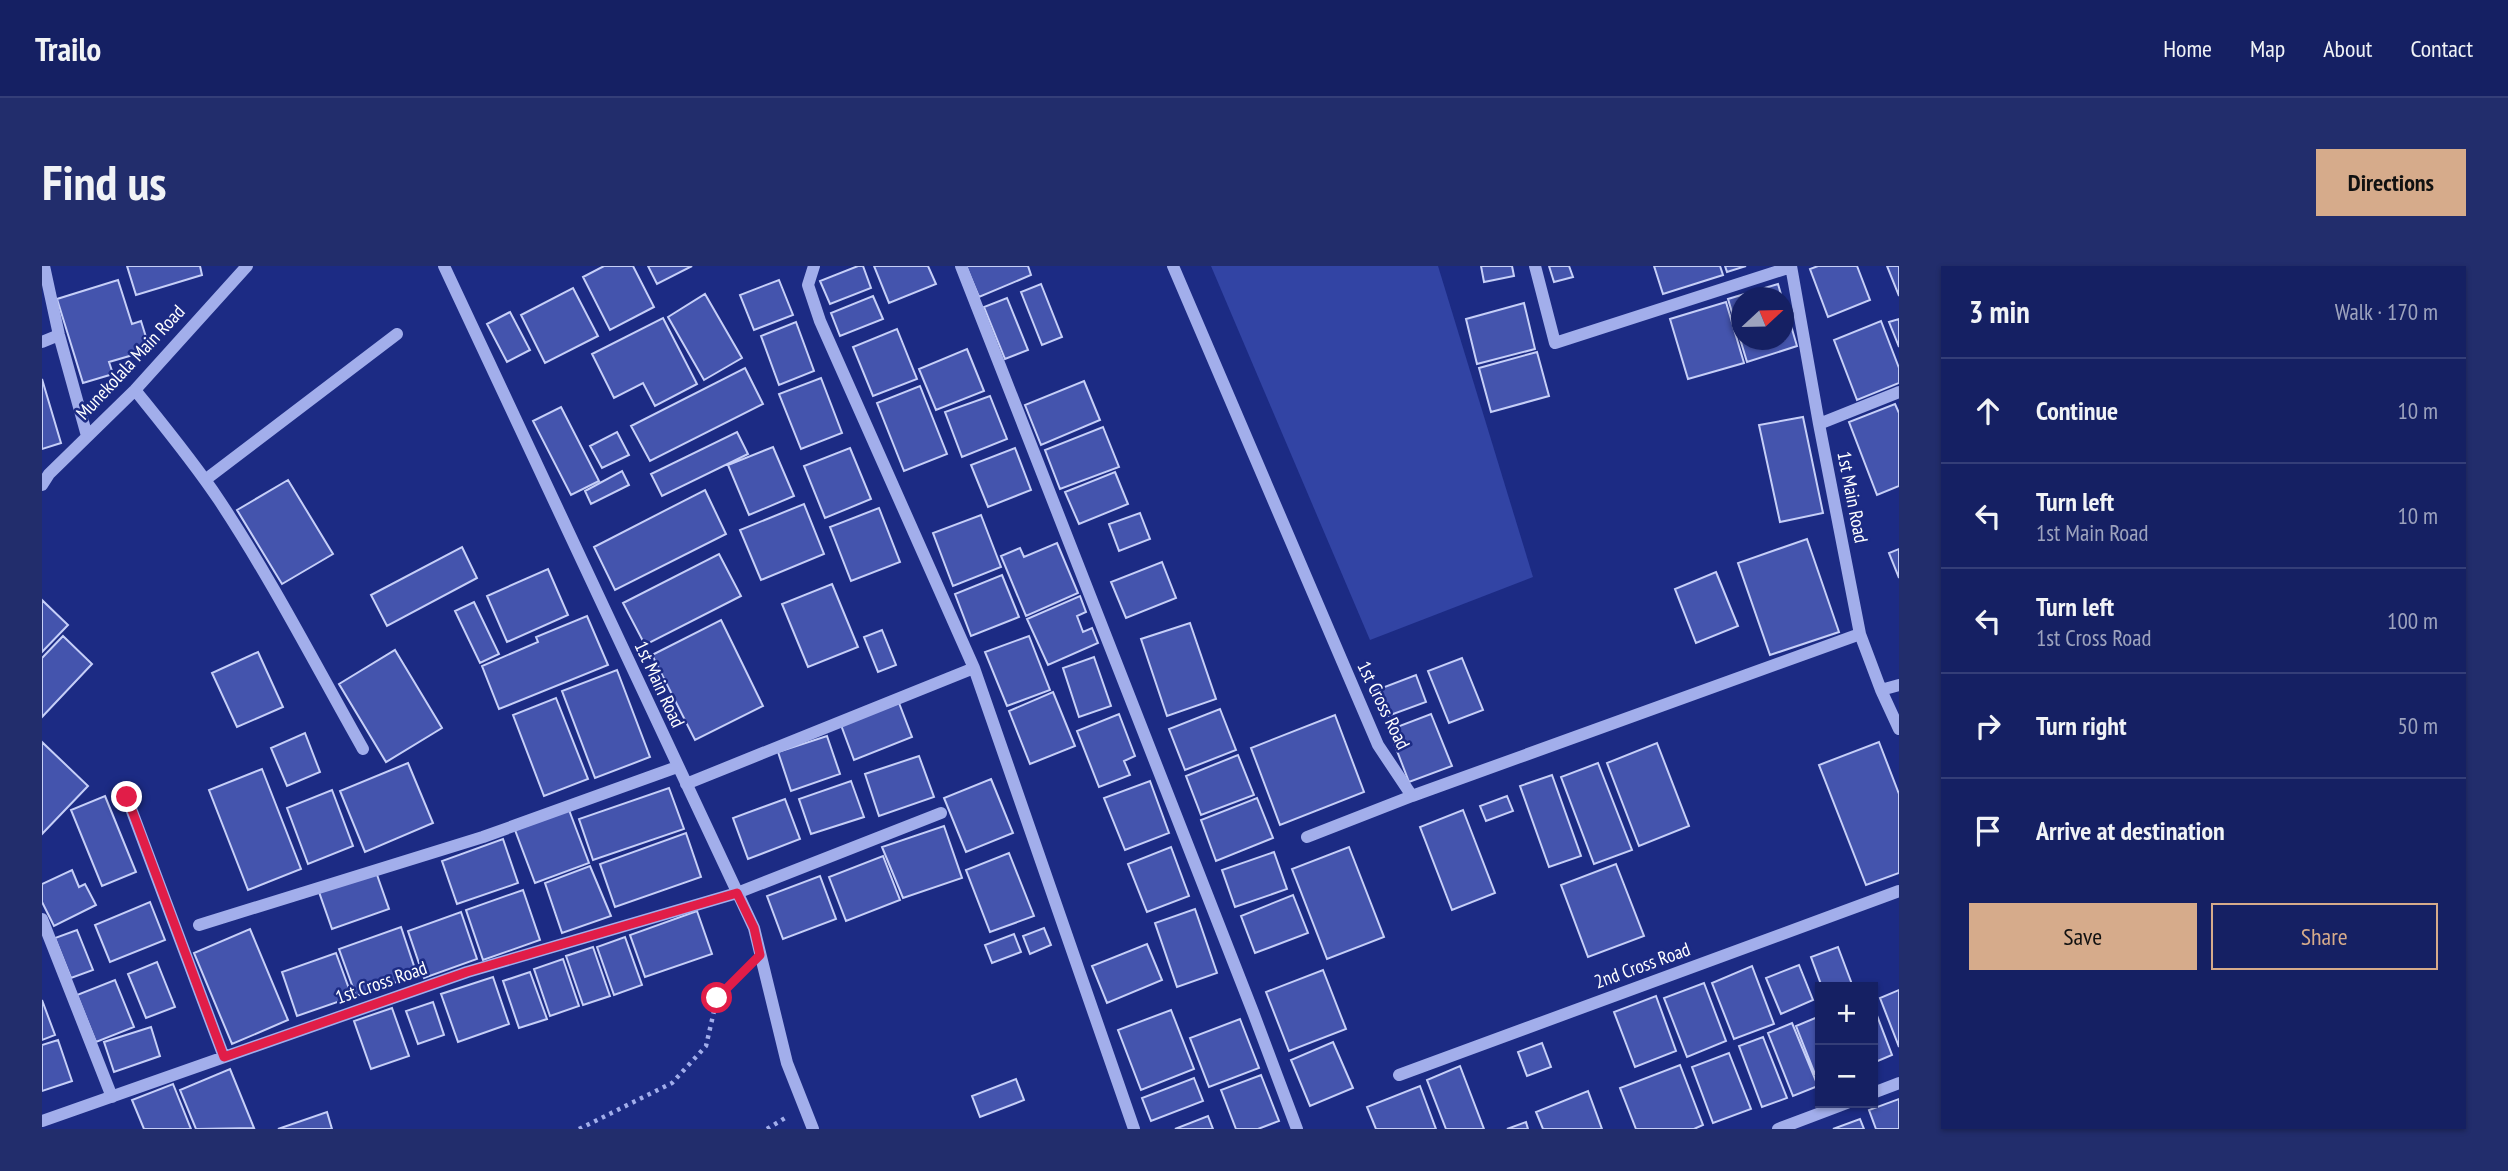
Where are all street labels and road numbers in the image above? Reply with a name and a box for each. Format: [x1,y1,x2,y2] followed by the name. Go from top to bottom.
[71,299,189,425] street label: Munekolala Main Road
[1832,449,1874,545] street label: 1st Main Road
[630,637,690,731] street label: 1st Main Road
[1352,657,1416,753] street label: 1st Cross Road
[1591,937,1693,993] street label: 2nd Cross Road
[332,955,430,1009] street label: 1st Cross Road

